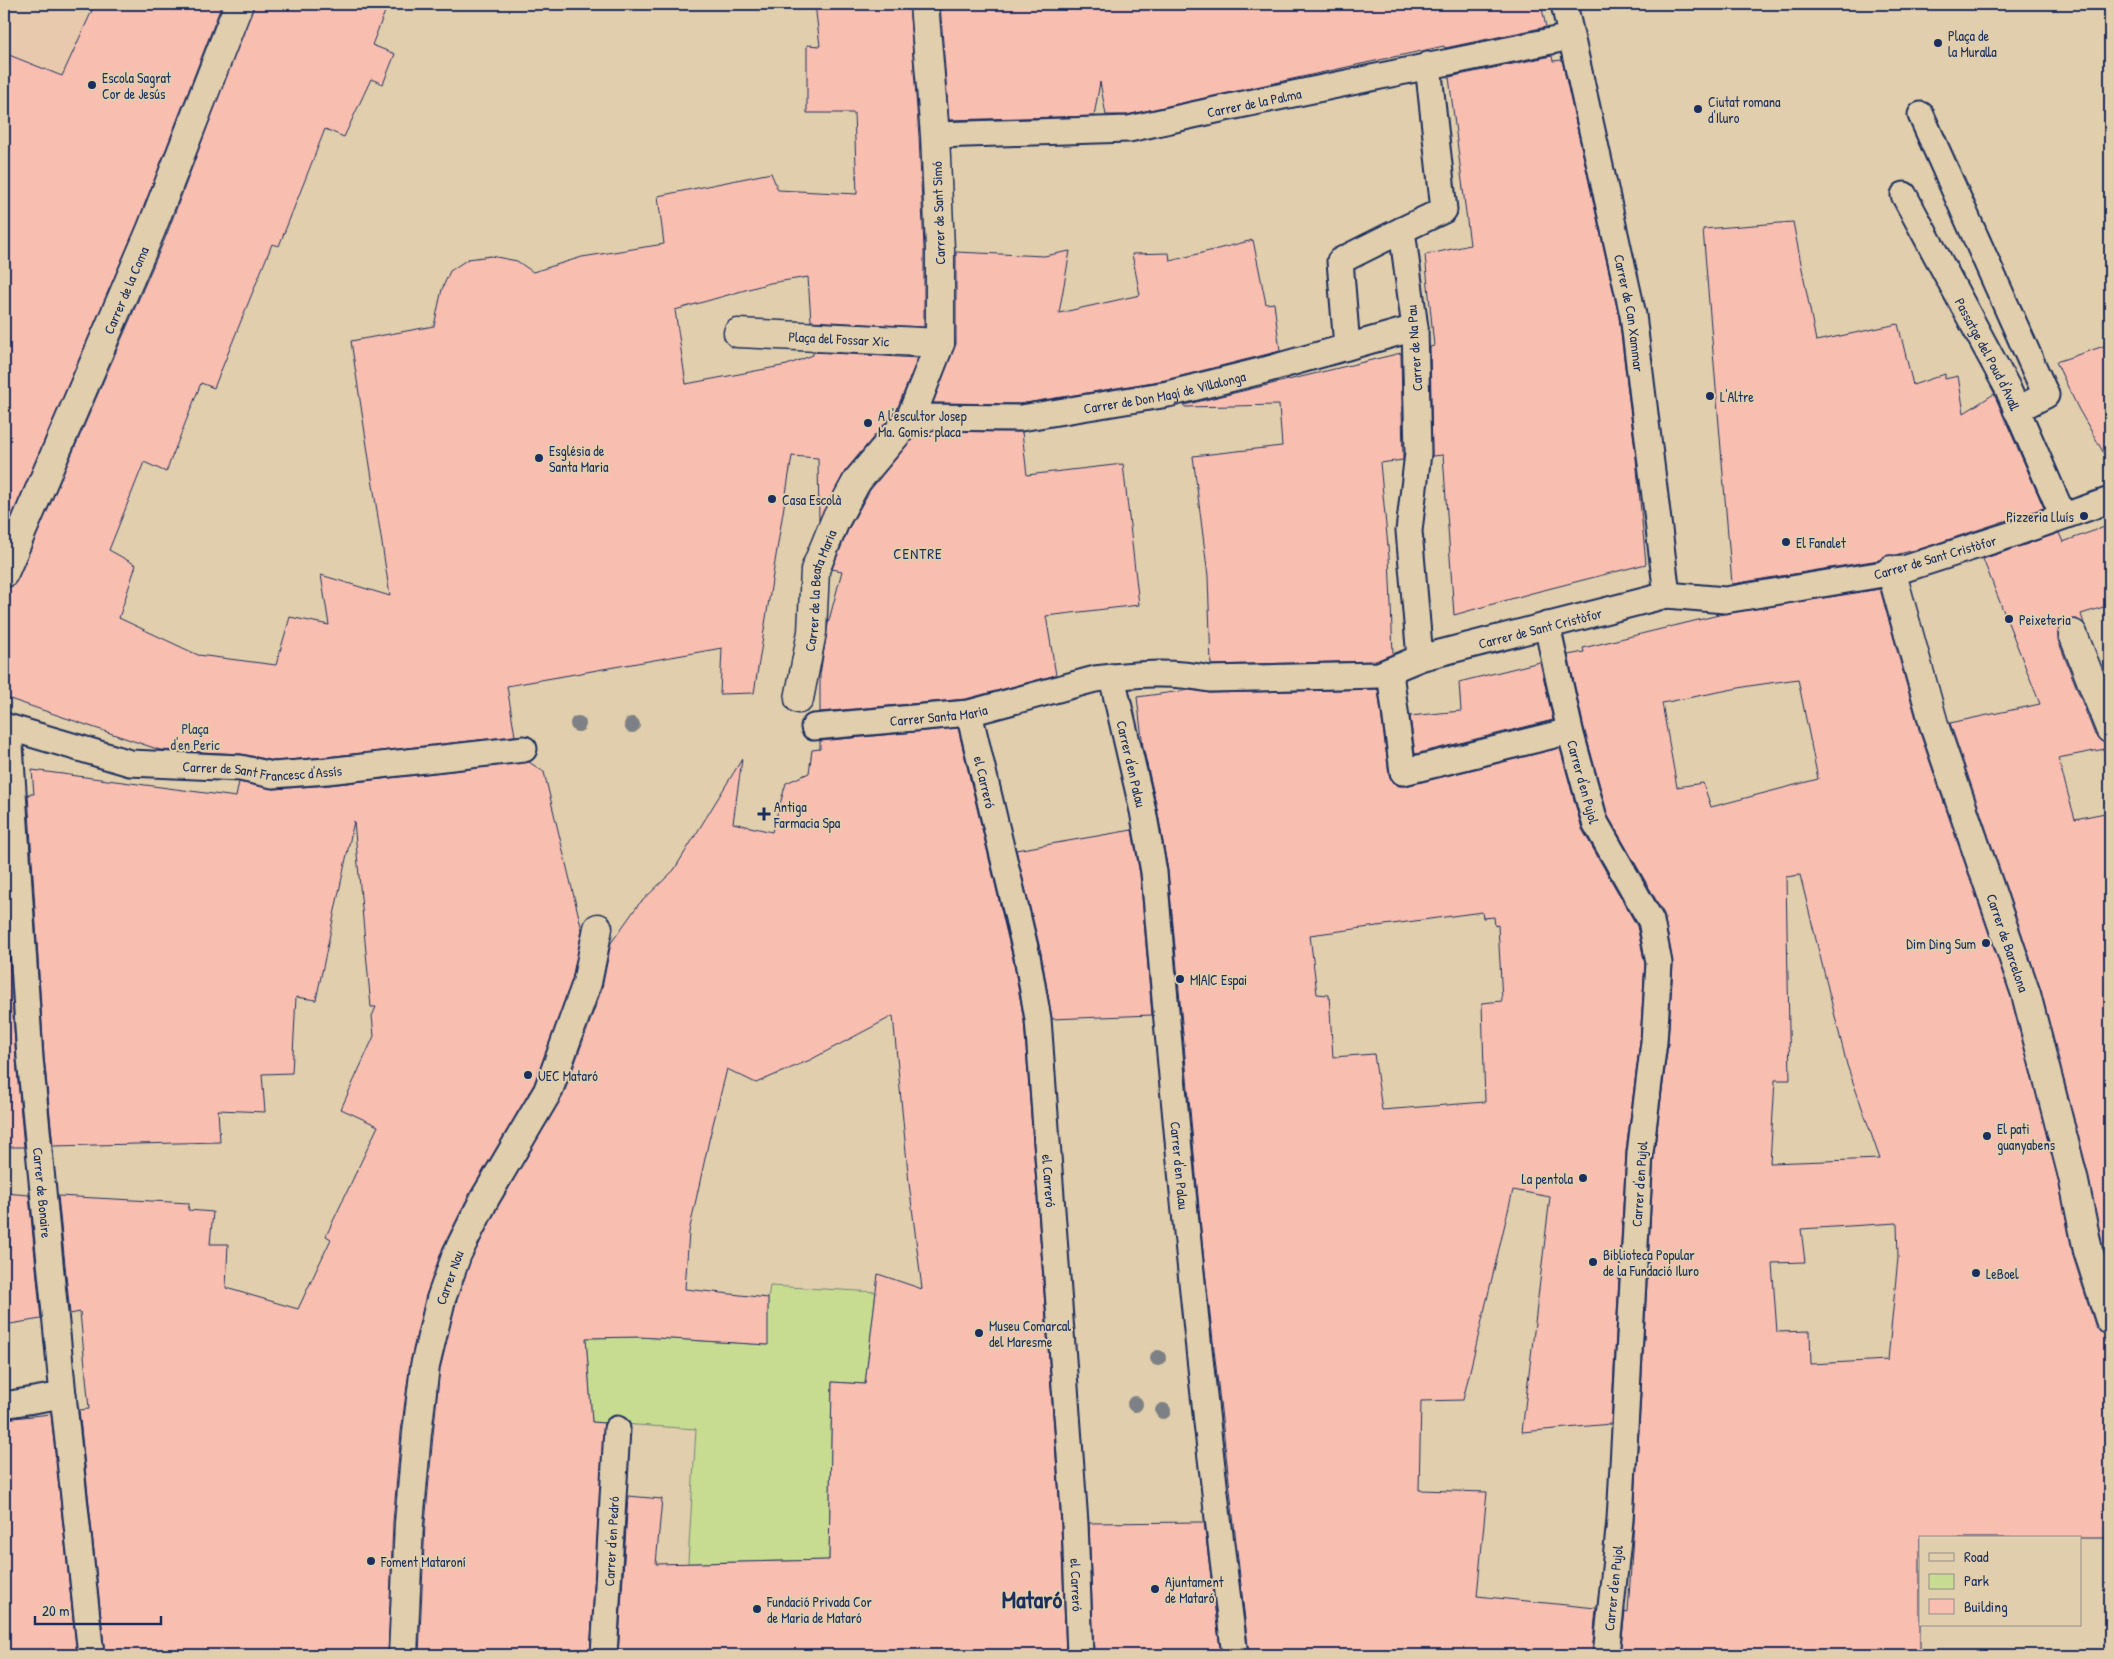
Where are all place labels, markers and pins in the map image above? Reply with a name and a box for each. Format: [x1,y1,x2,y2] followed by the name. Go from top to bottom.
[1948,26,1997,61] place label: Plaça de la Muralla
[1932,37,1944,49] marker: Plaça de la Muralla
[102,68,171,103] place label: Escola Sagrat Cor de Jesús
[86,79,98,91] marker: Escola Sagrat Cor de Jesús
[1708,92,1781,127] place label: Ciutat romana d'Iluro
[1692,103,1704,115] marker: Ciutat romana d'Iluro
[1720,387,1754,406] place label: L'Altre
[1704,390,1716,402] marker: L'Altre
[878,406,967,442] place label: A l'escultor Josep Ma. Gomis. placa
[862,417,874,429] marker: A l'escultor Josep Ma. Gomis. placa
[549,441,609,476] place label: Església de Santa Maria
[533,452,545,464] marker: Església de Santa Maria
[782,490,842,509] place label: Casa Escolà
[766,493,778,505] marker: Casa Escolà
[2006,507,2074,526] place label: Pizzeria Lluís
[2078,510,2090,522] marker: Pizzeria Lluís
[1796,533,1846,552] place label: El Fanalet
[1780,536,1792,548] marker: El Fanalet
[2019,610,2071,629] place label: Peixeteria
[2003,613,2015,625] marker: Peixeteria
[773,797,841,833] place label: Antiga Farmacia Spa
[758,808,770,820] marker: Antiga Farmacia Spa
[1906,934,1976,954] place label: Dim Ding Sum
[1980,937,1992,949] marker: Dim Ding Sum
[1190,970,1247,990] place label: M|A|C Espai
[1174,973,1186,985] marker: M|A|C Espai
[538,1066,598,1085] place label: UEC Mataró
[522,1069,534,1081] marker: UEC Mataró
[1997,1119,2055,1155] place label: El pati guanyabens
[1981,1130,1993,1142] marker: El pati guanyabens
[1522,1169,1574,1189] place label: La pentola
[1577,1172,1589,1184] marker: La pentola
[1603,1245,1699,1280] place label: Biblioteca Popular de la Fundació Iluro
[1587,1256,1599,1268] marker: Biblioteca Popular de la Fundació Iluro
[1986,1264,2019,1283] place label: LeBoel
[1970,1267,1982,1279] marker: LeBoel
[989,1316,1071,1351] place label: Museu Comarcal del Maresme
[973,1327,985,1339] marker: Museu Comarcal del Maresme
[380,1552,466,1571] place label: Foment Mataroní
[365,1555,377,1567] marker: Foment Mataroní
[1165,1572,1224,1607] place label: Ajuntament de Mataró
[1149,1583,1161,1595] marker: Ajuntament de Mataró
[766,1592,872,1627] place label: Fundació Privada Cor de Maria de Mataró
[751,1603,763,1615] marker: Fundació Privada Cor de Maria de Mataró

